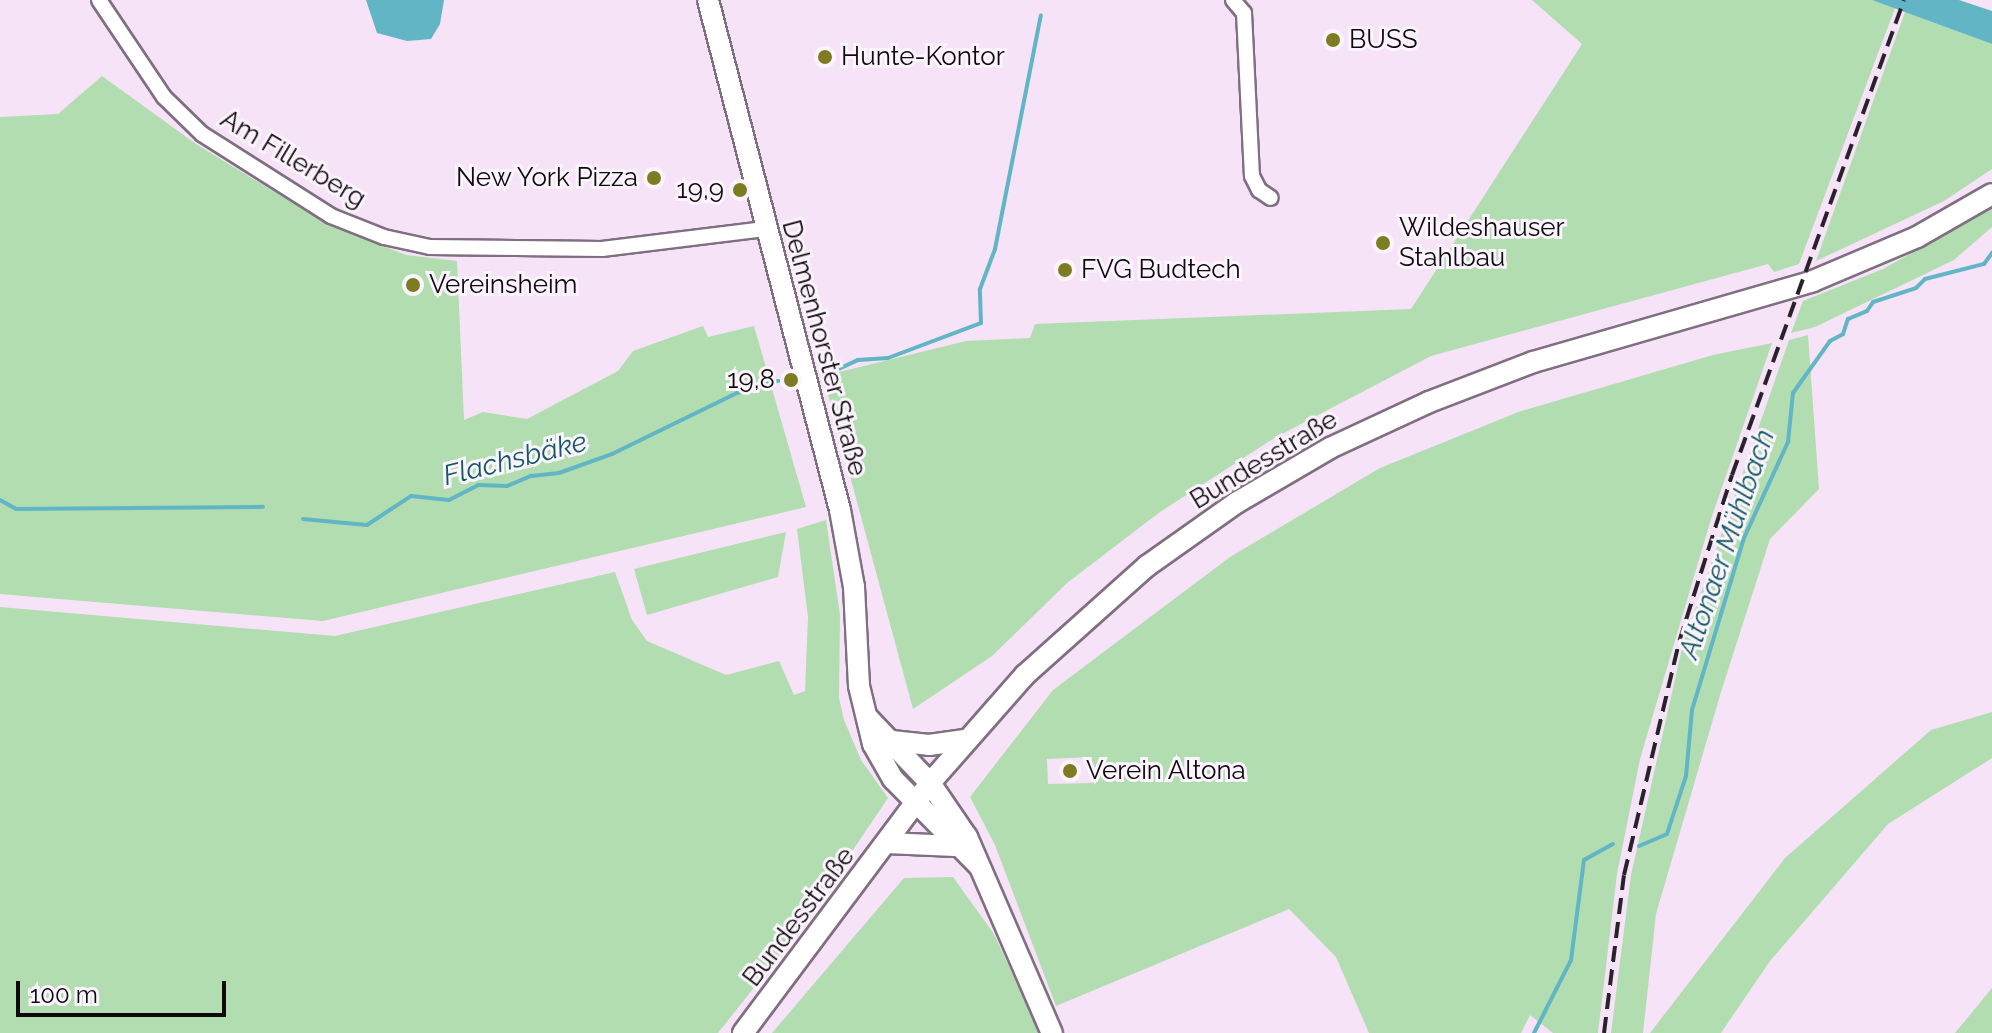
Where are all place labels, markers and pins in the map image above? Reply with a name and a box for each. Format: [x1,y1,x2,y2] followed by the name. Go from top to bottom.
[1349,24,1418,56] place label: BUSS
[1324,31,1342,49] marker: BUSS
[841,41,1005,73] place label: Hunte-Kontor
[816,48,834,66] marker: Hunte-Kontor
[454,162,638,194] place label: New York Pizza
[645,169,663,187] marker: New York Pizza
[677,174,724,206] place label: 19,9
[731,181,749,199] marker: 19,9
[1399,212,1565,274] place label: Wildeshauser Stahlbau
[1374,234,1392,252] marker: Wildeshauser Stahlbau
[1081,254,1241,286] place label: FVG Budtech
[1056,261,1074,279] marker: FVG Budtech
[429,269,578,301] place label: Vereinsheim
[404,276,422,294] marker: Vereinsheim
[727,364,775,396] place label: 19,8
[782,371,800,389] marker: 19,8
[1086,755,1247,787] place label: Verein Altona
[1061,762,1079,780] marker: Verein Altona

